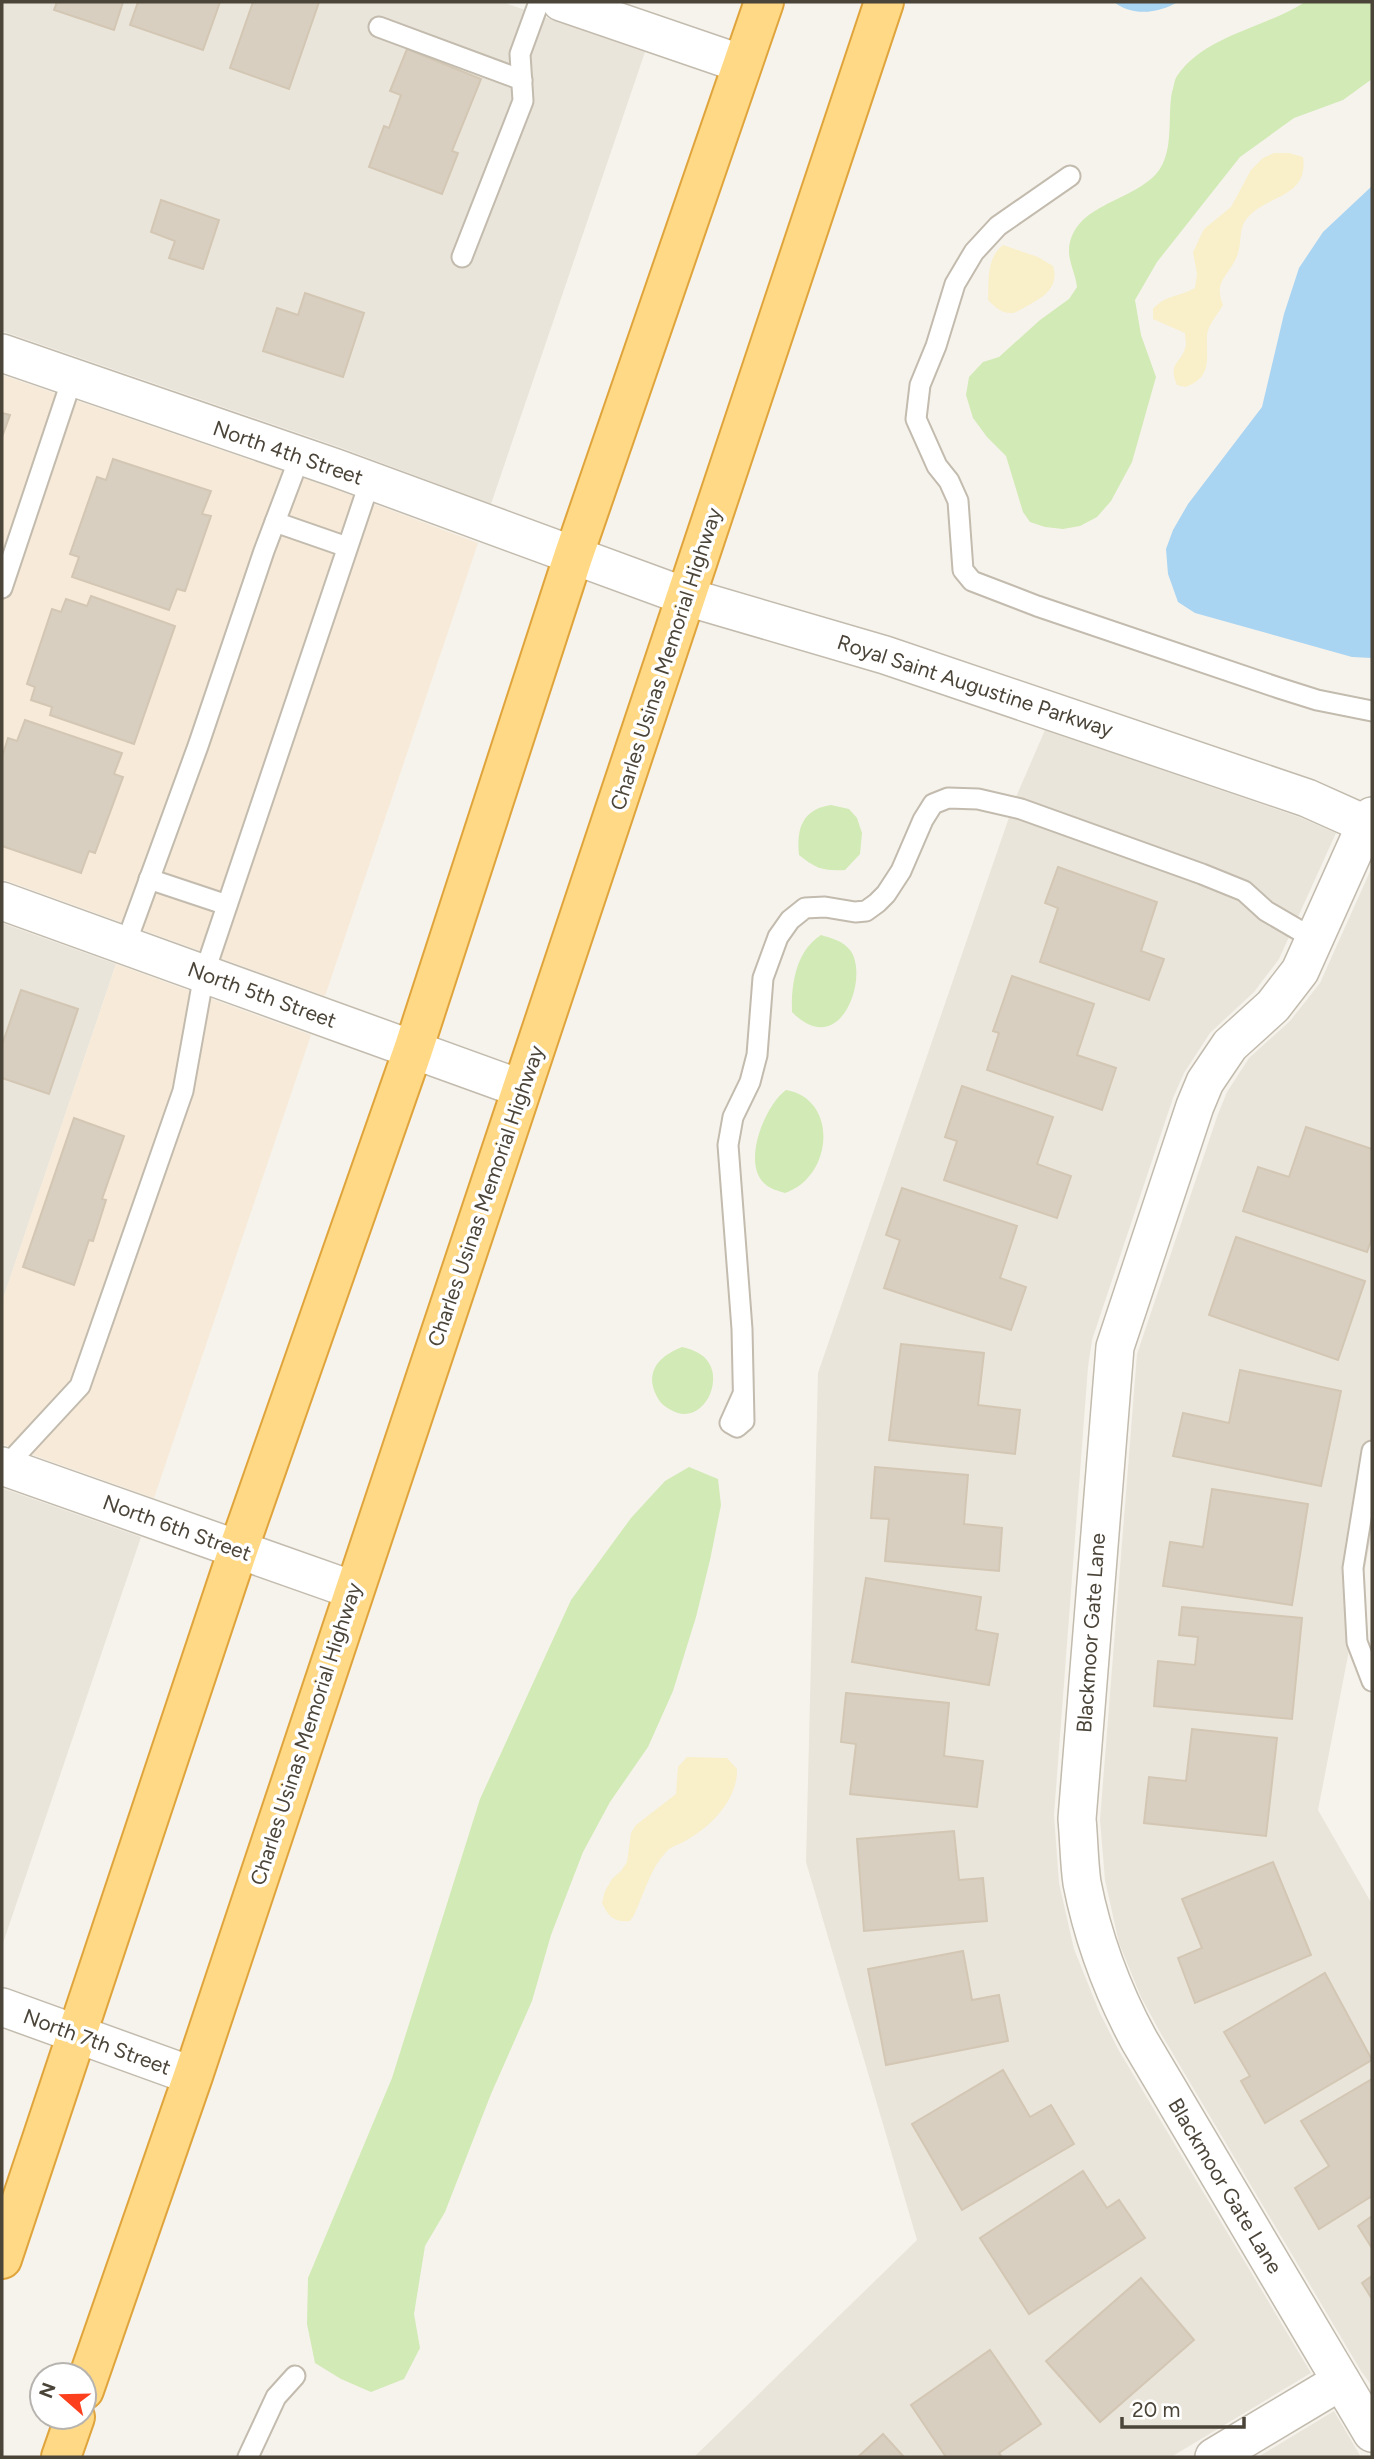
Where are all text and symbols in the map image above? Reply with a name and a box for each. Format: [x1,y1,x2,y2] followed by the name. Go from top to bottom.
[210,415,367,490] street label: North 4th Street
[605,504,726,813] street label: Charles Usinas Memorial Highway
[834,629,1116,742] street label: Royal Saint Augustine Parkway
[185,956,340,1033] street label: North 5th Street
[422,1042,549,1350] street label: Charles Usinas Memorial Highway
[100,1489,255,1566] street label: North 6th Street
[1071,1532,1110,1734] street label: Blackmoor Gate Lane
[245,1579,366,1888] street label: Charles Usinas Memorial Highway
[20,2003,174,2080] street label: North 7th Street
[1163,2093,1288,2278] street label: Blackmoor Gate Lane
[28,2361,98,2431] north arrow
[34,2380,61,2401] text: N
[1122,2386,1244,2430] scale bar
[1132,2397,1180,2422] text: 20 m

